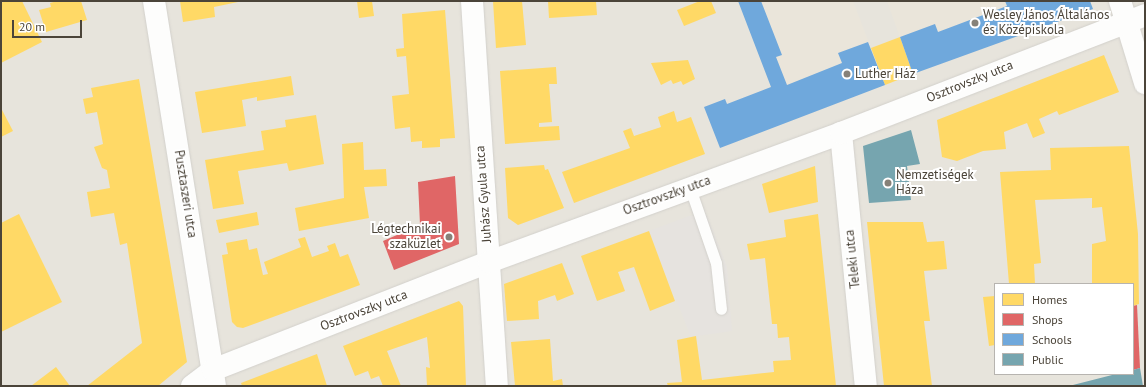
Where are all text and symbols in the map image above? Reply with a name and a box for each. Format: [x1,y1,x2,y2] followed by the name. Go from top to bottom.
[983,8,1110,39] place label: Wesley János Általános és Középiskola
[14,12,84,38] scale bar
[970,18,980,28] marker: Wesley János Általános és Középiskola
[19,19,45,34] text: 20 m
[924,57,1016,107] street label: Osztrovszky utca
[855,66,915,82] place label: Luther Ház
[842,69,852,79] marker: Luther Ház
[473,145,495,243] street label: Juhász Gyula utca
[170,149,200,239] street label: Pusztaszeri utca
[896,168,974,199] place label: Nemzetiségek Háza
[621,173,713,219] street label: Osztrovszky utca
[883,178,893,188] marker: Nemzetiségek Háza
[371,222,441,253] place label: Légtechnikai szaküzlet
[842,229,864,289] street label: Teleki utca
[444,232,454,242] marker: Légtechnikai szaküzlet
[994,283,1134,375] legend
[318,287,410,335] street label: Osztrovszky utca
[1032,292,1067,307] text: Homes
[1032,312,1063,327] text: Shops
[1032,332,1072,347] text: Schools
[1032,352,1063,367] text: Public

